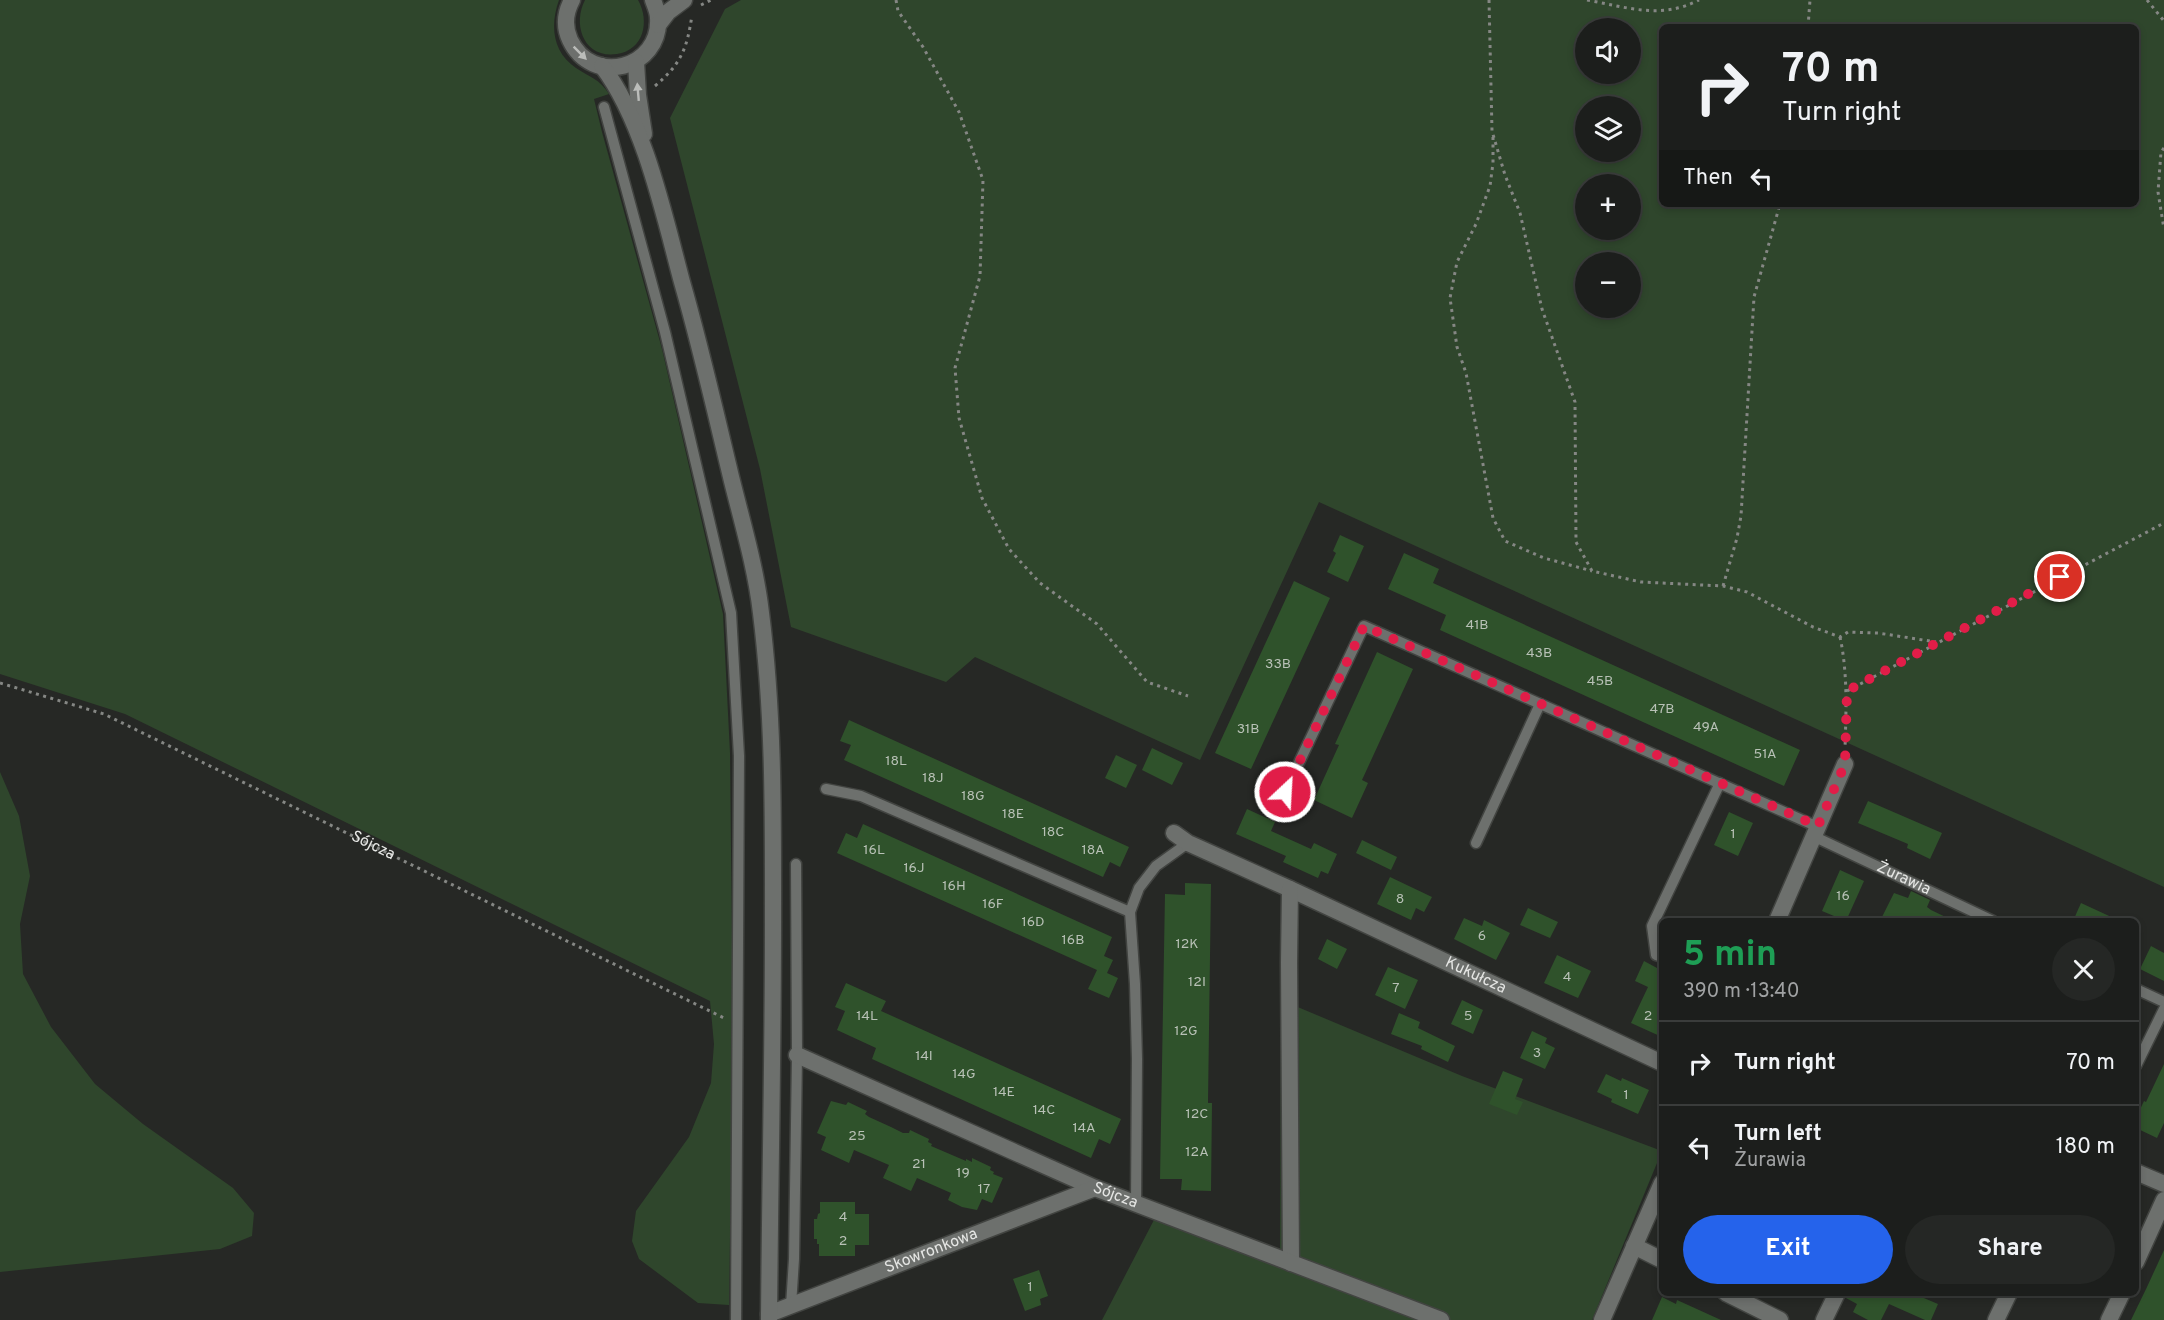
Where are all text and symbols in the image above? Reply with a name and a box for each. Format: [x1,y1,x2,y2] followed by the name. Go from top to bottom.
[1575,18,1641,318] map controls
[1575,18,1641,84] button: sound
[1782,44,1880,97] text: 70 m
[573,46,587,60] one-way arrow
[1683,48,1761,126] icon: right
[633,83,643,102] one-way arrow
[1575,96,1641,162] button: layers
[1782,96,1901,130] text: Turn right
[1745,162,1778,195] icon: left
[1683,165,1733,192] text: Then
[1575,174,1641,240] button: +
[1575,252,1641,318] button: −
[2034,551,2085,602] pin
[2043,560,2076,593] icon: arrive
[1465,617,1489,634] house number: 41B
[1526,645,1552,662] house number: 43B
[1265,656,1291,673] house number: 33B
[1587,673,1613,690] house number: 45B
[1650,701,1675,718] house number: 47B
[1693,719,1719,736] house number: 49A
[1237,721,1259,738] house number: 31B
[1753,746,1777,763] house number: 51A
[885,753,907,770] house number: 18L
[1253,760,1317,824] position arrow
[922,770,944,787] house number: 18J
[961,788,985,805] house number: 18G
[1002,806,1024,823] house number: 18E
[1042,824,1064,841] house number: 18C
[1730,826,1736,843] house number: 1
[348,827,398,865] street label: Sójcza
[863,842,885,859] house number: 16L
[1081,842,1105,859] house number: 18A
[1873,856,1934,900] street label: Żurawia
[903,860,925,877] house number: 16J
[942,878,966,895] house number: 16H
[1836,888,1850,905] house number: 16
[1396,891,1404,908] house number: 8
[982,896,1004,913] house number: 16F
[1021,914,1045,931] house number: 16D
[1478,928,1486,945] house number: 6
[1062,932,1084,949] house number: 16B
[1683,933,1777,979] text: 5 min
[1175,936,1199,953] house number: 12K
[2052,938,2115,1001] button: close
[1442,953,1509,999] street label: Kukułcza
[1563,969,1571,986] house number: 4
[1188,974,1206,991] house number: 12I
[1683,979,1800,1005] text: 390 m · 13:40
[1392,980,1400,997] house number: 7
[856,1008,878,1025] house number: 14L
[1464,1008,1472,1025] house number: 5
[1644,1008,1652,1025] house number: 2
[1174,1023,1198,1040] house number: 12G
[1533,1045,1541,1062] house number: 3
[1683,1047,1716,1080] icon: right
[915,1048,933,1065] house number: 14I
[1734,1050,1836,1077] text: Turn right
[2066,1050,2115,1077] text: 70 m
[952,1066,976,1083] house number: 14G
[993,1084,1015,1101] house number: 14E
[1623,1087,1629,1104] house number: 1
[1033,1102,1055,1119] house number: 14C
[1186,1106,1208,1123] house number: 12C
[1073,1120,1095,1137] house number: 14A
[1734,1121,1822,1148] text: Turn left
[848,1128,866,1145] house number: 25
[1683,1131,1716,1164] icon: left
[2056,1134,2115,1161] text: 180 m
[1185,1144,1209,1161] house number: 12A
[1734,1148,1806,1174] text: Żurawia
[912,1156,926,1173] house number: 21
[956,1165,970,1182] house number: 19
[1090,1178,1141,1213] street label: Sójcza
[978,1181,990,1198] house number: 17
[839,1209,847,1226] house number: 4
[1683,1215,1893,1284] button: Exit
[1905,1215,2115,1284] button: Share
[882,1224,981,1278] street label: Skowronkowa
[839,1233,847,1250] house number: 2
[1027,1279,1033,1296] house number: 1

